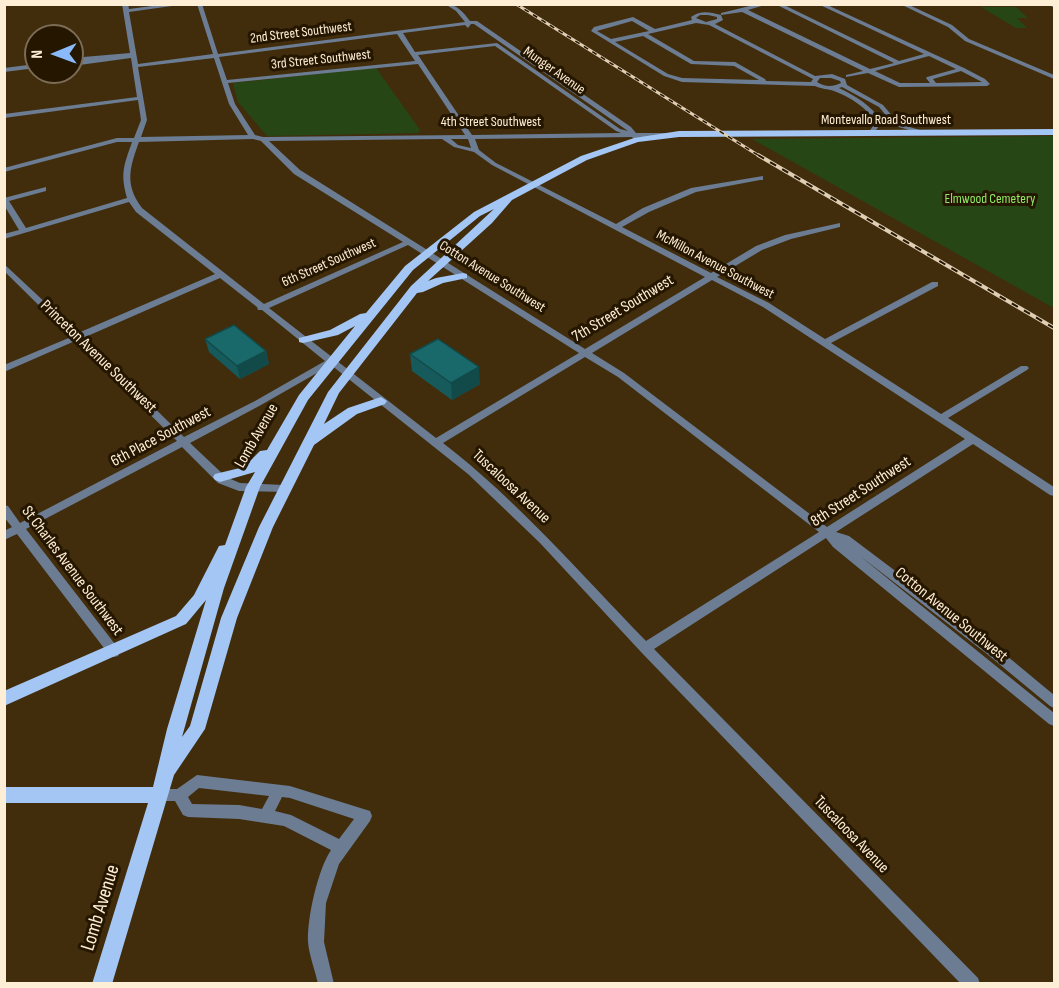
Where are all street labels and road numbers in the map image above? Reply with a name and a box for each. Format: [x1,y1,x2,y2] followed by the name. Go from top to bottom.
[249,18,353,48] street label: 2nd Street Southwest
[520,44,588,98] street label: Munger Avenue
[270,46,372,74] street label: 3rd Street Southwest
[821,112,951,128] street label: Montevallo Road Southwest
[441,114,541,130] street label: 4th Street Southwest
[653,227,777,303] street label: McMillon Avenue Southwest
[279,235,379,291] street label: 6th Street Southwest
[436,238,548,316] street label: Cotton Avenue Southwest
[569,271,677,347] street label: 7th Street Southwest
[36,297,160,417] street label: Princeton Avenue Southwest
[231,400,283,472] street label: Lomb Avenue
[108,403,214,471] street label: 6th Place Southwest
[468,446,554,528] street label: Tuscaloosa Avenue
[807,453,915,531] street label: 8th Street Southwest
[17,503,127,639] street label: St Charles Avenue Southwest
[891,564,1011,666] street label: Cotton Avenue Southwest
[809,792,893,878] street label: Tuscaloosa Avenue
[77,862,125,954] street label: Lomb Avenue

